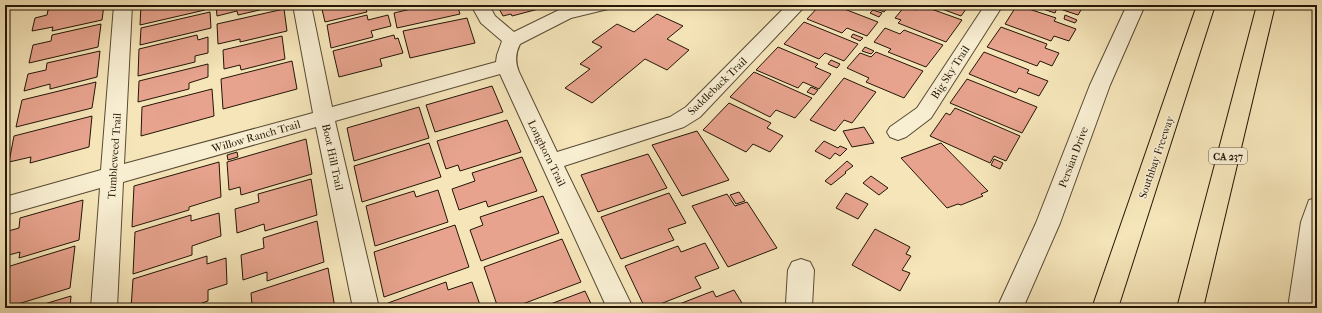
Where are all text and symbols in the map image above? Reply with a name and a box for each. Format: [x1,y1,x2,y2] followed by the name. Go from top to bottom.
[928,43,972,101] street label: Big Sky Trail
[685,55,750,118] street label: Saddleback Trail
[105,112,124,200] street label: Tumbleweed Trail
[1136,113,1177,200] street label: Southbay Freeway
[209,118,302,156] street label: Willow Ranch Trail
[525,118,568,189] street label: Longhorn Trail
[319,123,346,192] street label: Boot Hill Trail
[1056,124,1091,190] street label: Persian Drive
[1209,148,1247,164] road number: CA 237

